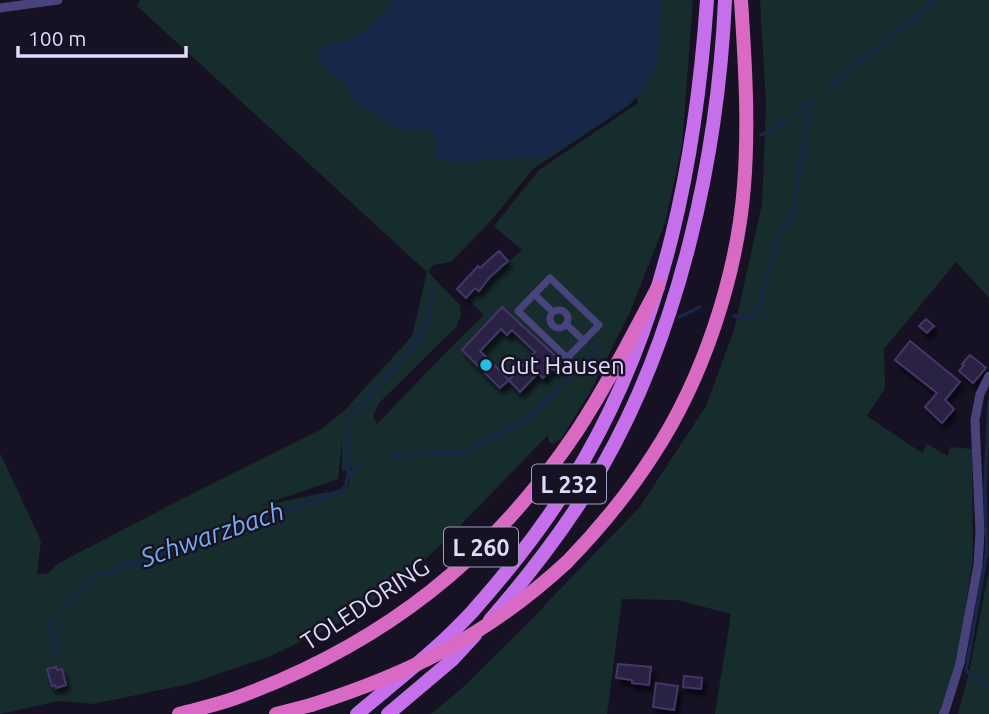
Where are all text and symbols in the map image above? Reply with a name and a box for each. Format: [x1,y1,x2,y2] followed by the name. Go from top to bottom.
[18,14,186,58] scale bar
[28,26,86,50] text: 100 m
[500,352,625,379] place label: Gut Hausen
[478,357,494,373] marker: Gut Hausen
[532,464,606,504] road number: L 232
[135,496,288,572] water label: Schwarzbach
[444,527,518,566] road number: L 260
[296,553,434,655] street label: TOLEDORING

